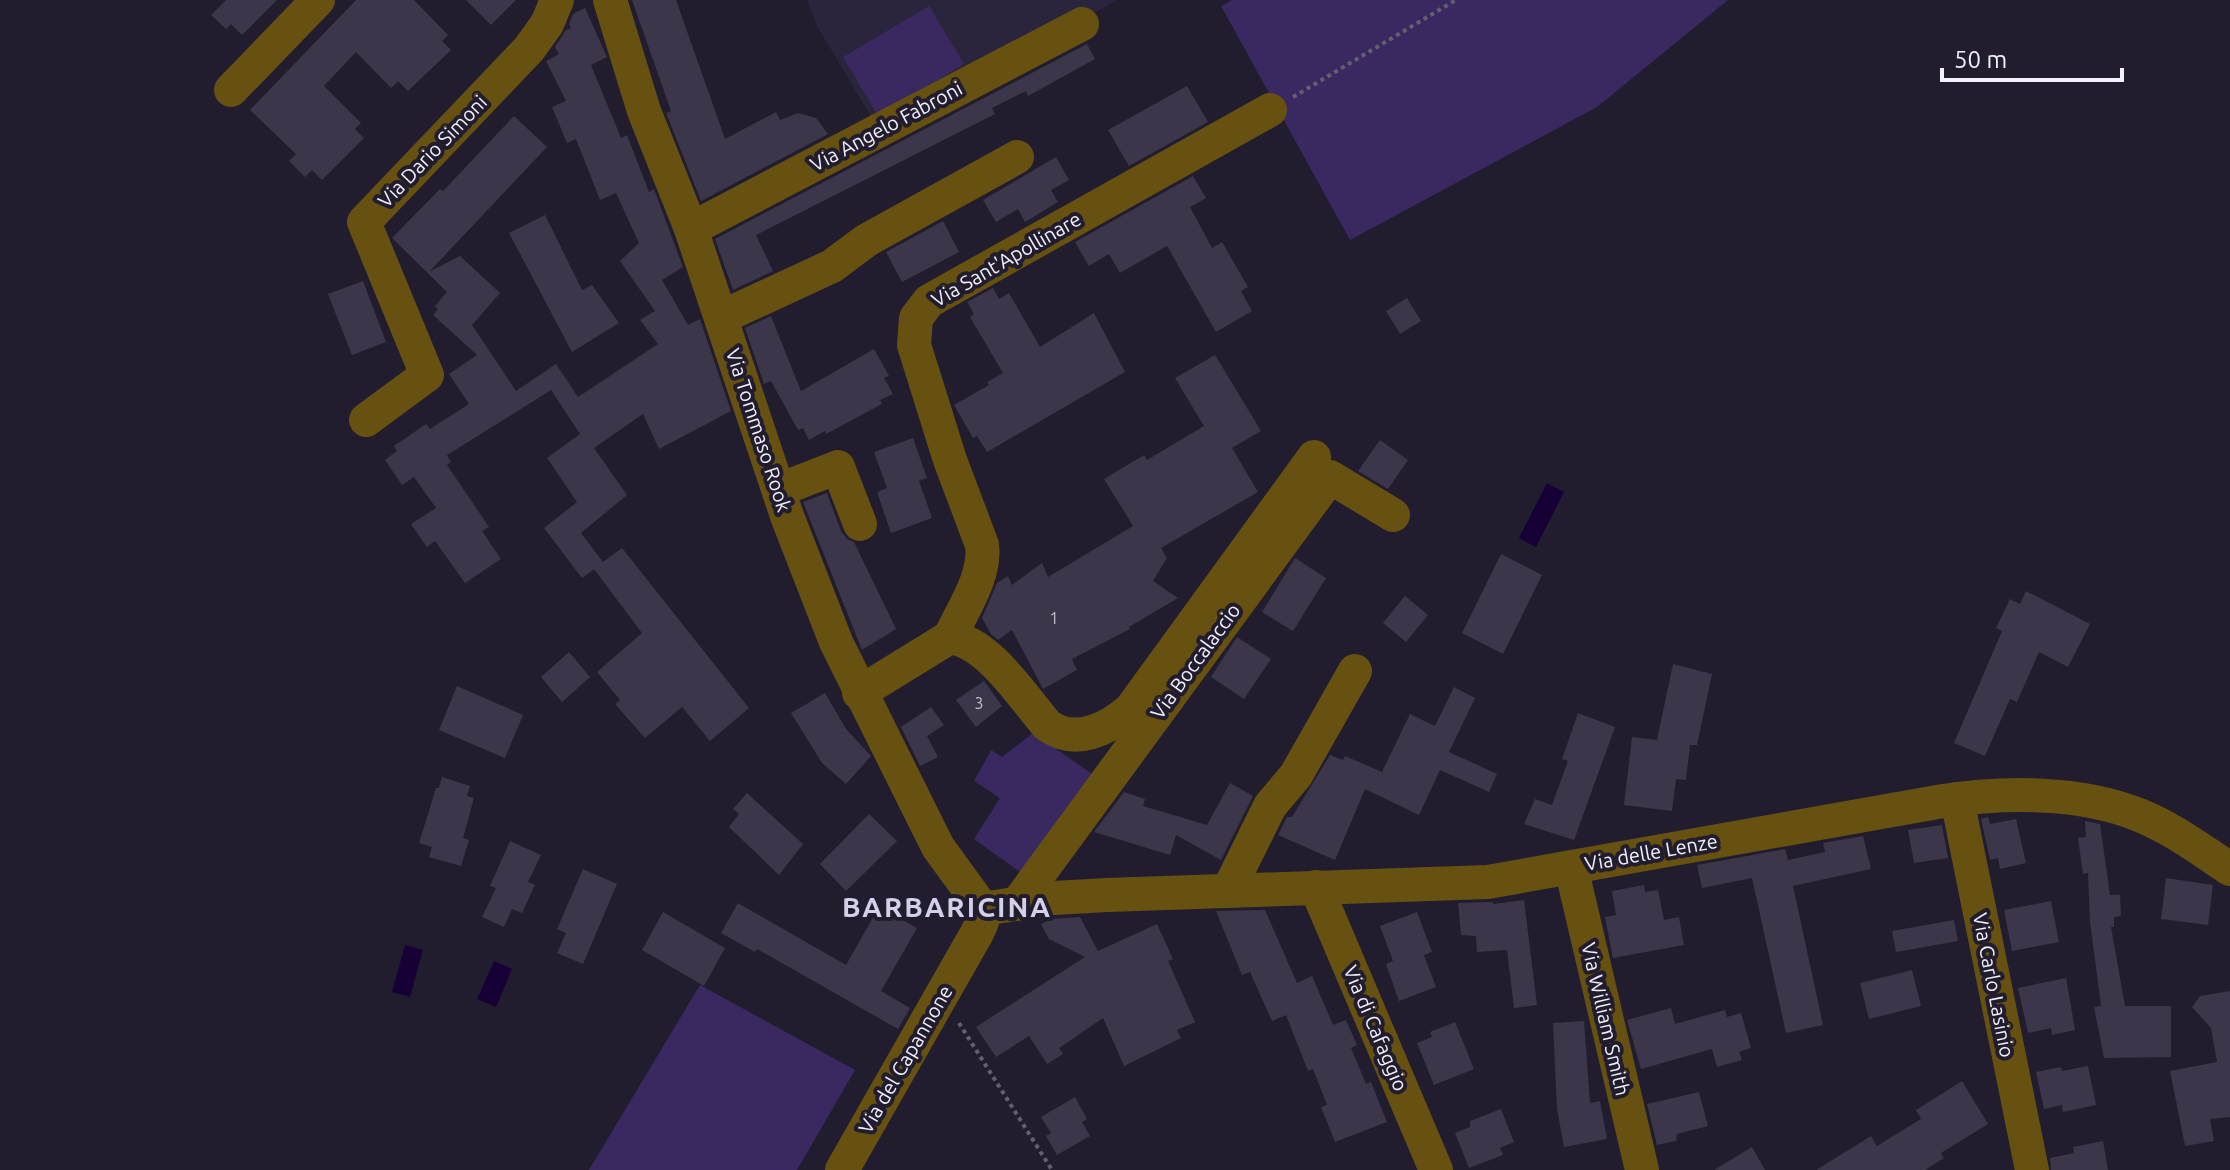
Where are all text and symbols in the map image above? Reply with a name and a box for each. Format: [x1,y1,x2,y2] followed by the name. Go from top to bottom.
[1942,32,2122,82] scale bar
[1954,46,2007,73] text: 50 m
[806,76,966,176] street label: Via Angelo Fabroni
[373,90,491,212] street label: Via Dario Simoni
[927,207,1085,311] street label: Via Sant'Apollinare
[722,345,796,515] street label: Via Tommaso Rook
[1145,599,1245,723] street label: Via Boccalaccio
[1049,609,1059,627] house number: 1
[974,694,984,712] house number: 3
[1583,829,1719,875] street label: Via delle Lenze
[842,891,1052,922] district label: BARBARICINA
[1969,911,2019,1059] street label: Via Carlo Lasinio
[1577,940,1635,1098] street label: Via William Smith
[1339,962,1413,1094] street label: Via di Cafaggio
[853,981,957,1137] street label: Via del Capannone

